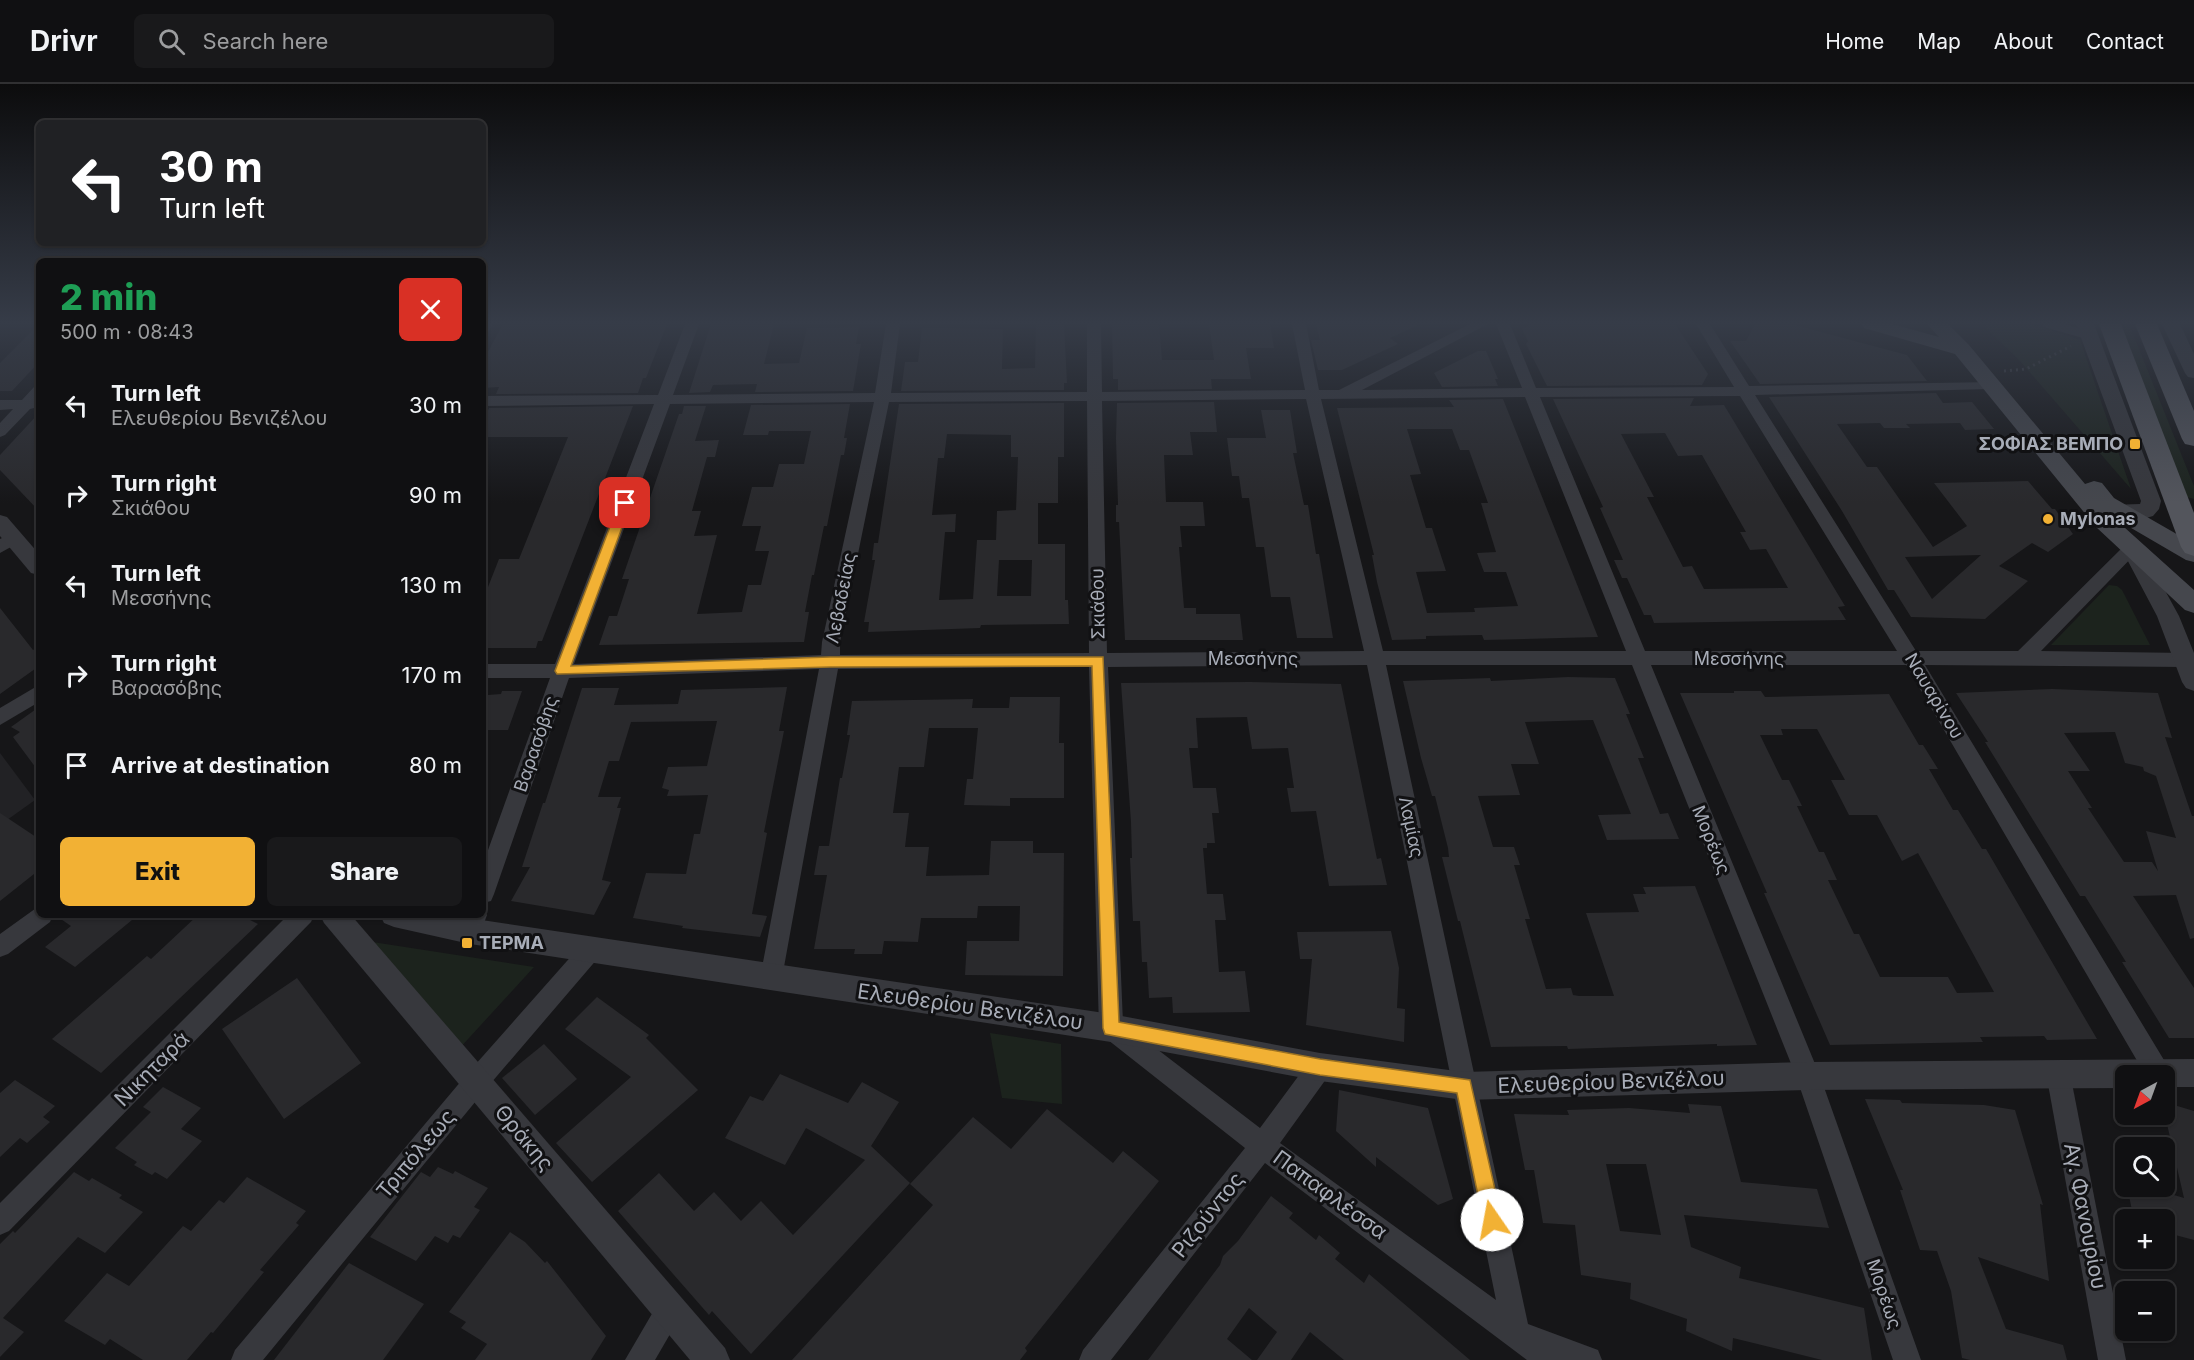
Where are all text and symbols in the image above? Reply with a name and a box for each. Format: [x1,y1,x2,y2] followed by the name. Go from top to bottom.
[134,14,554,68] search box
[30,24,98,58] text: Drivr
[155,25,188,58] icon: search
[203,28,328,54] text: Search here
[1825,29,1884,54] text: Home
[1917,29,1961,54] text: Map
[1994,29,2053,54] text: About
[2086,29,2164,54] text: Contact
[159,141,263,192] text: 30 m
[60,144,138,222] icon: left
[159,192,265,225] text: Turn left
[60,275,157,319] text: 2 min
[399,278,462,341] button: close
[60,320,194,344] text: 500 m · 08:43
[111,380,201,406] text: Turn left
[60,389,93,422] icon: left
[409,392,462,418] text: 30 m
[111,406,327,430] text: Ελευθερίου Βενιζέλου
[1978,433,2123,454] place label: ΣΟΦΙΑΣ ΒΕΜΠΟ
[2128,437,2142,451] marker: ΣΟΦΙΑΣ ΒΕΜΠΟ
[111,470,217,496] text: Turn right
[599,477,650,528] pin
[60,479,93,512] icon: right
[409,482,462,508] text: 90 m
[608,486,641,519] icon: arrive
[111,496,190,520] text: Σκιάθου
[2060,508,2136,529] place label: Mylonas
[2041,512,2055,526] marker: Mylonas
[821,551,860,645] street label: Λεβαδείας
[111,560,201,586] text: Turn left
[1086,568,1109,640] street label: Σκιάθου
[60,569,93,602] icon: left
[400,572,462,598] text: 130 m
[111,586,212,610] text: Μεσσήνης
[1208,648,1298,669] street label: Μεσσήνης
[1694,648,1784,669] street label: Μεσσήνης
[1901,649,1968,742] street label: Ναυαρίνου
[111,650,217,676] text: Turn right
[60,659,93,692] icon: right
[402,662,462,688] text: 170 m
[111,676,222,700] text: Βαρασόβης
[509,693,562,795] street label: Βαρασόβης
[60,749,93,782] icon: arrive
[111,752,330,778] text: Arrive at destination
[409,752,462,778] text: 80 m
[1395,794,1428,859] street label: Λαμίας
[1688,802,1735,877] street label: Μορέως
[60,837,255,906] button: Exit
[267,837,462,906] button: Share
[479,932,544,953] place label: TΕΡΜΑ
[460,936,474,950] marker: TΕΡΜΑ
[856,978,1084,1035] street label: Ελευθερίου Βενιζέλου
[109,1026,194,1111] street label: Νικηταρά
[1497,1065,1725,1098] street label: Ελευθερίου Βενιζέλου
[2115,1065,2175,1125] north arrow
[2115,1065,2175,1341] map controls
[490,1100,559,1176] street label: Θράκης
[371,1104,460,1203] street label: Τριπόλεως
[2115,1137,2175,1197] button: search
[2059,1141,2112,1291] street label: Αγ. Φανουρίου
[1268,1145,1392,1244] street label: Παπαφλέσσα
[1167,1167,1249,1262] street label: Ριζούντος
[1460,1188,1524,1252] position arrow
[2115,1209,2175,1269] button: +
[1863,1256,1906,1332] street label: Μορέως
[2115,1281,2175,1341] button: −

